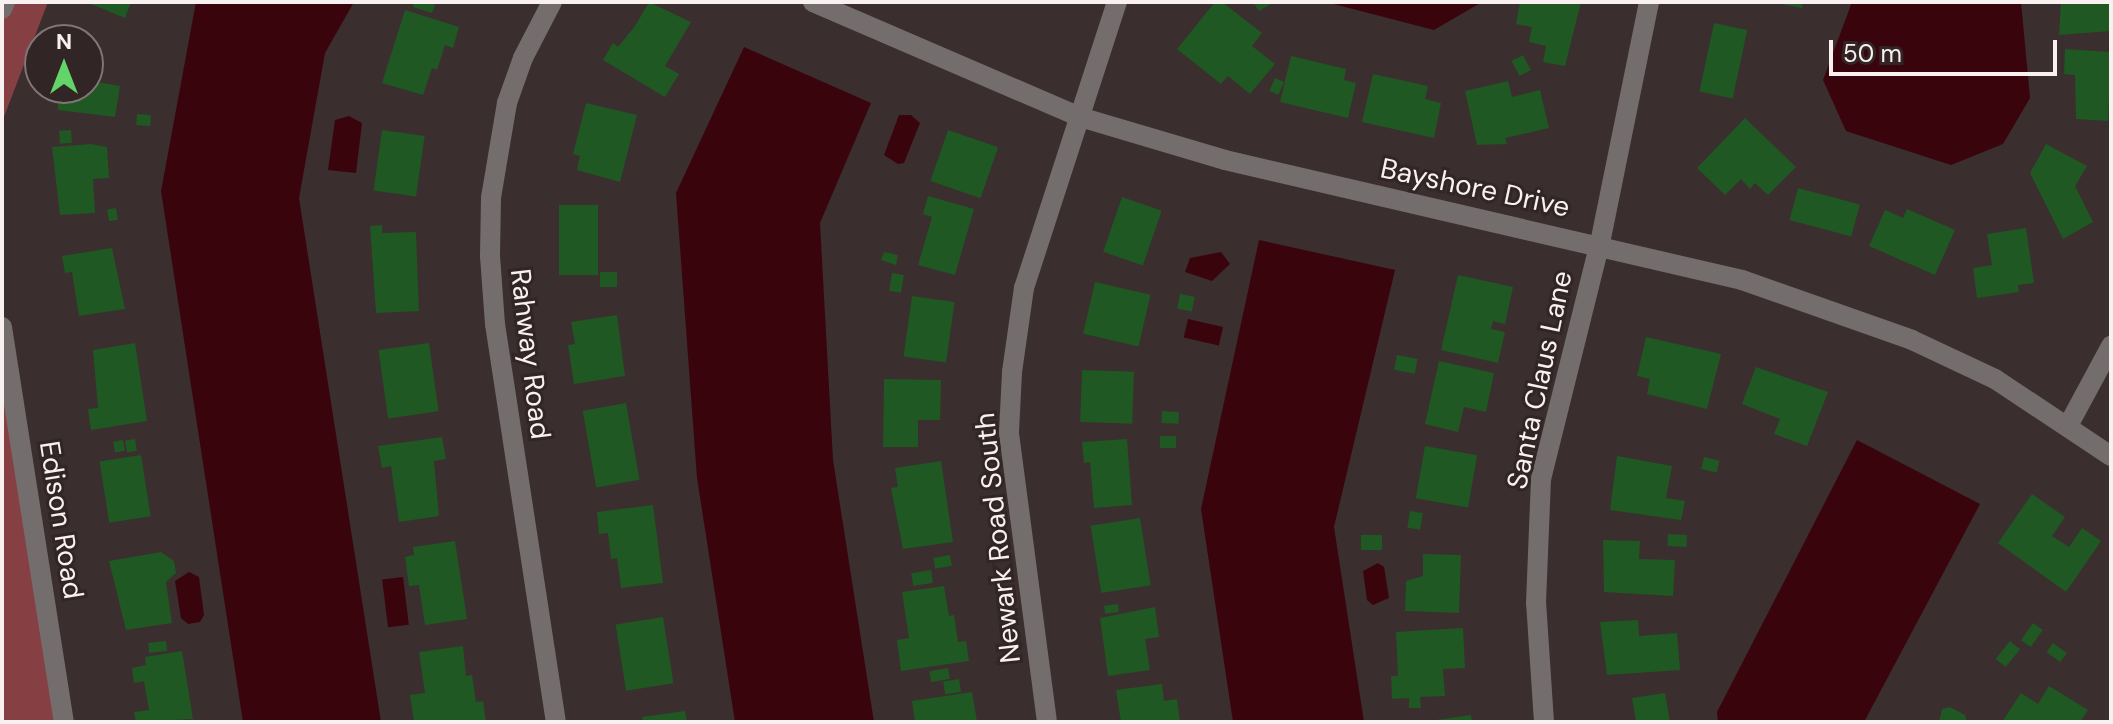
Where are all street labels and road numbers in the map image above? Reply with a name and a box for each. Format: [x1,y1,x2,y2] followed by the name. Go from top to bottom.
[1377,152,1573,224] street label: Bayshore Drive
[503,267,557,441] street label: Rahway Road
[1500,268,1580,492] street label: Santa Claus Lane
[968,411,1028,665] street label: Newark Road South
[32,439,90,601] street label: Edison Road

